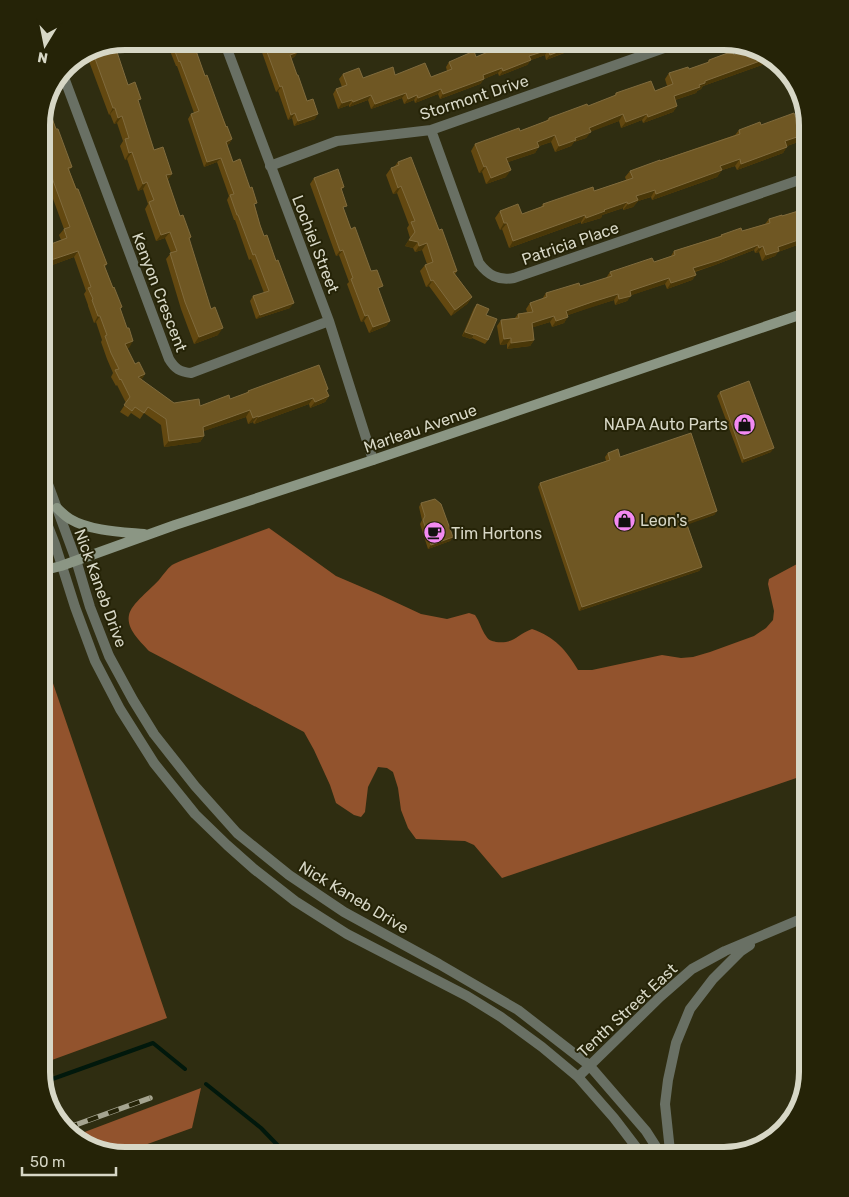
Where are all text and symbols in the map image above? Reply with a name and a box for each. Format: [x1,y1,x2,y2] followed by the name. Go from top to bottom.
[20,20,70,70] north arrow
[36,48,49,67] text: N
[417,71,531,124] street label: Stormont Drive
[288,192,343,296] street label: Lochiel Street
[519,218,621,269] street label: Patricia Place
[128,230,191,355] street label: Kenyon Crescent
[361,400,479,457] street label: Marleau Avenue
[732,412,756,436] shop icon: NAPA Auto Parts
[604,415,728,434] place label: NAPA Auto Parts
[612,508,636,532] shop icon: Leon's
[640,511,688,530] place label: Leon's
[423,521,447,545] cafe icon: Tim Hortons
[451,524,542,543] place label: Tim Hortons
[70,526,131,650] street label: Nick Kaneb Drive
[295,857,412,938] street label: Nick Kaneb Drive
[574,959,681,1061] street label: Tenth Street East
[22,1144,116,1176] scale bar
[30,1153,65,1171] text: 50 m

